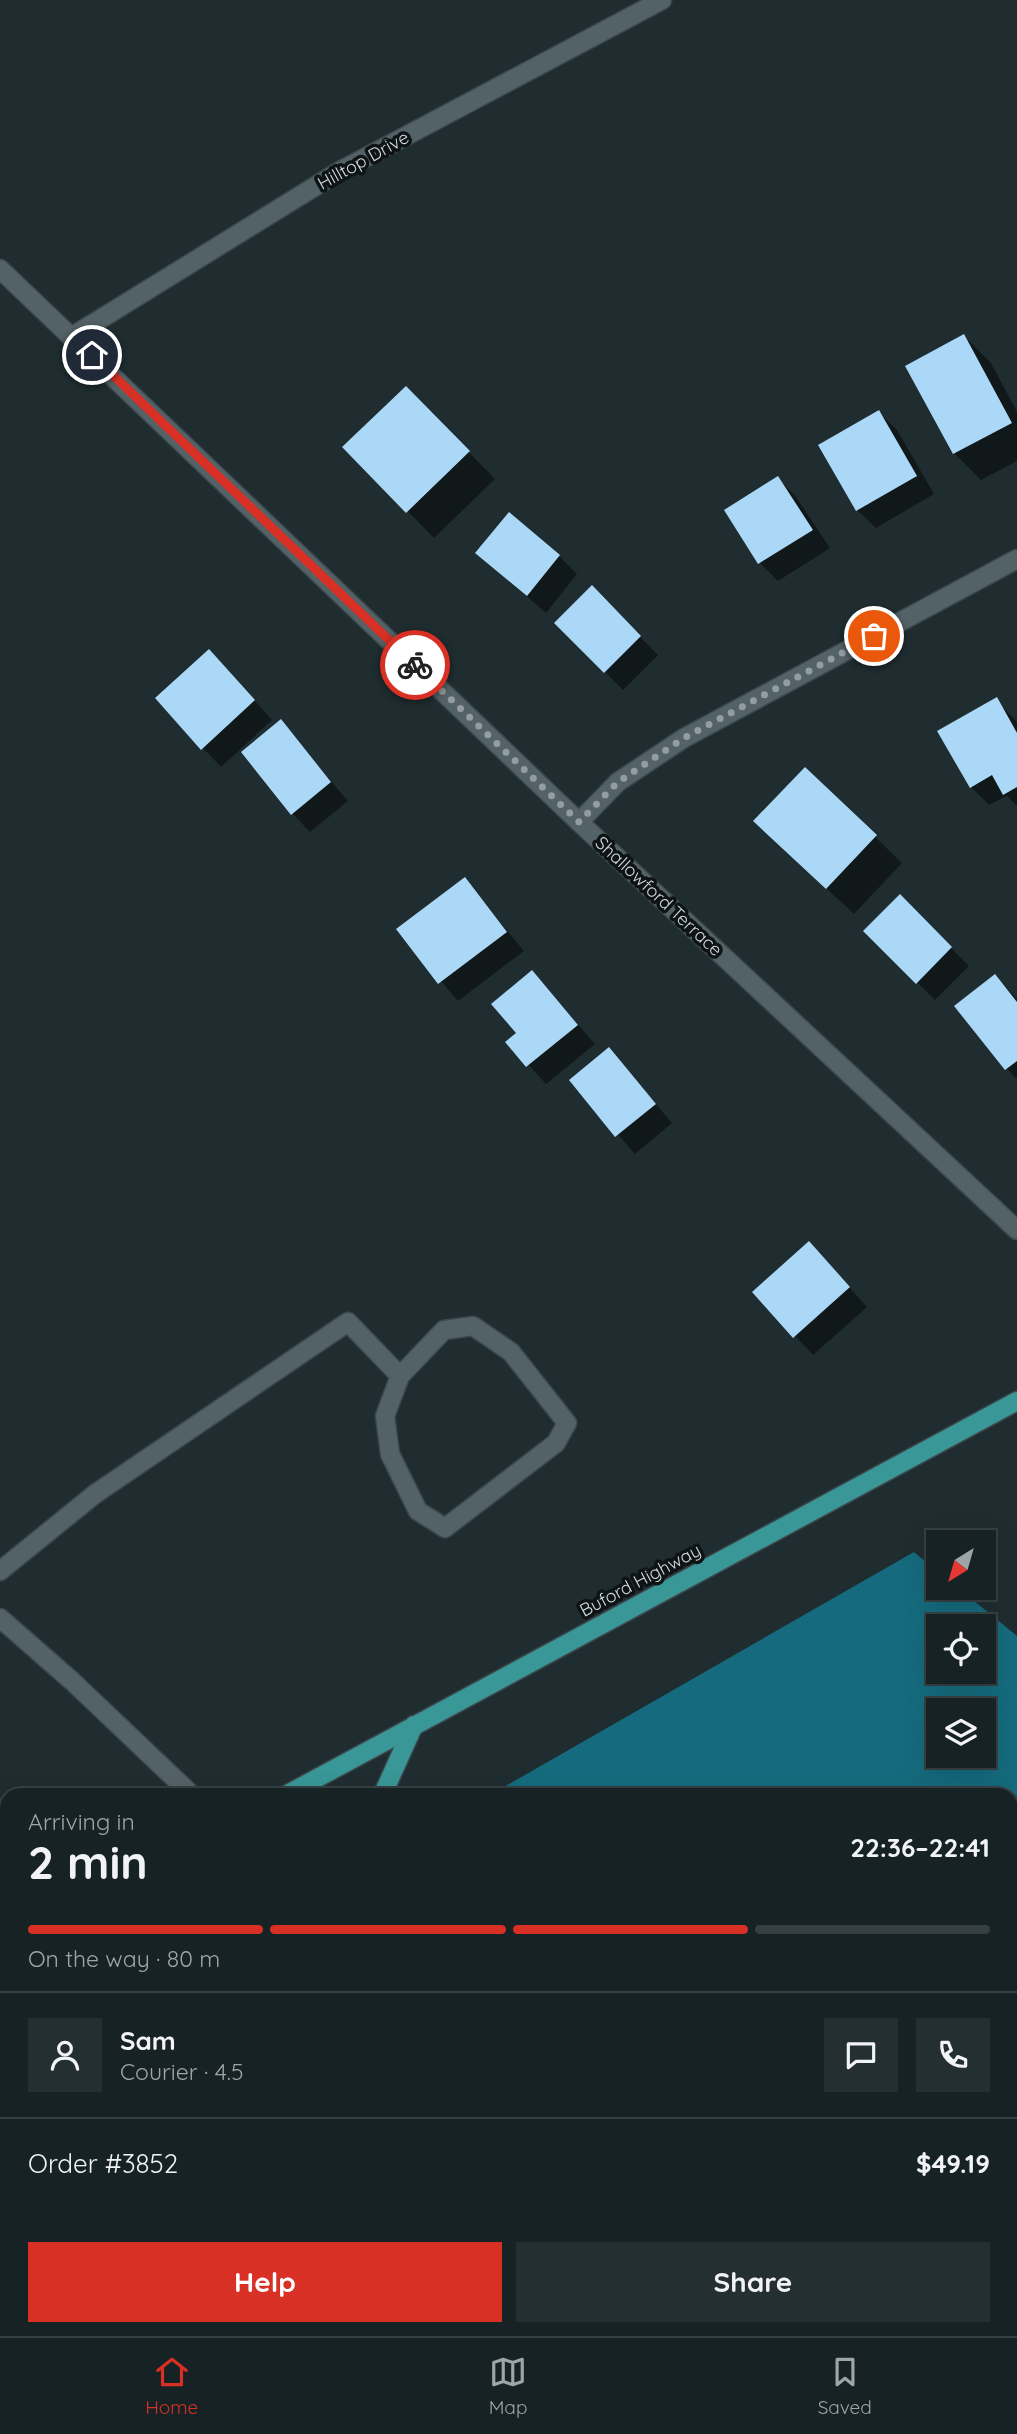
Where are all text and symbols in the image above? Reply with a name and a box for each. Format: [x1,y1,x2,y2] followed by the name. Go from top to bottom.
[313,125,413,195] street label: Hilltop Drive
[62,325,122,385] pin
[73,336,111,374] icon: home
[844,606,904,666] pin
[855,617,893,655] icon: bag
[380,630,450,700] courier
[396,646,434,684] icon: bike
[591,831,727,961] street label: Shallowford Terrace
[926,1530,996,1600] north arrow
[926,1530,996,1768] map controls
[575,1538,705,1622] street label: Buford Highway
[926,1614,996,1684] button: locate
[926,1698,996,1768] button: layers
[28,1807,135,1836] text: Arriving in
[850,1831,990,1864] text: 22:36–22:41
[28,1833,148,1891] text: 2 min
[28,1944,220,1973] text: On the way · 80 m
[28,2018,102,2092] button: person
[824,2018,898,2092] button: chat
[916,2018,990,2092] button: phone
[120,2024,176,2057] text: Sam
[120,2057,244,2086] text: Courier · 4.5
[28,2147,178,2180] text: Order #3852
[916,2147,990,2180] text: $49.19
[28,2242,502,2322] button: Help
[516,2242,990,2322] button: Share
[145,2353,198,2419] tab: Home
[489,2353,527,2419] tab: Map
[818,2353,872,2419] tab: Saved

